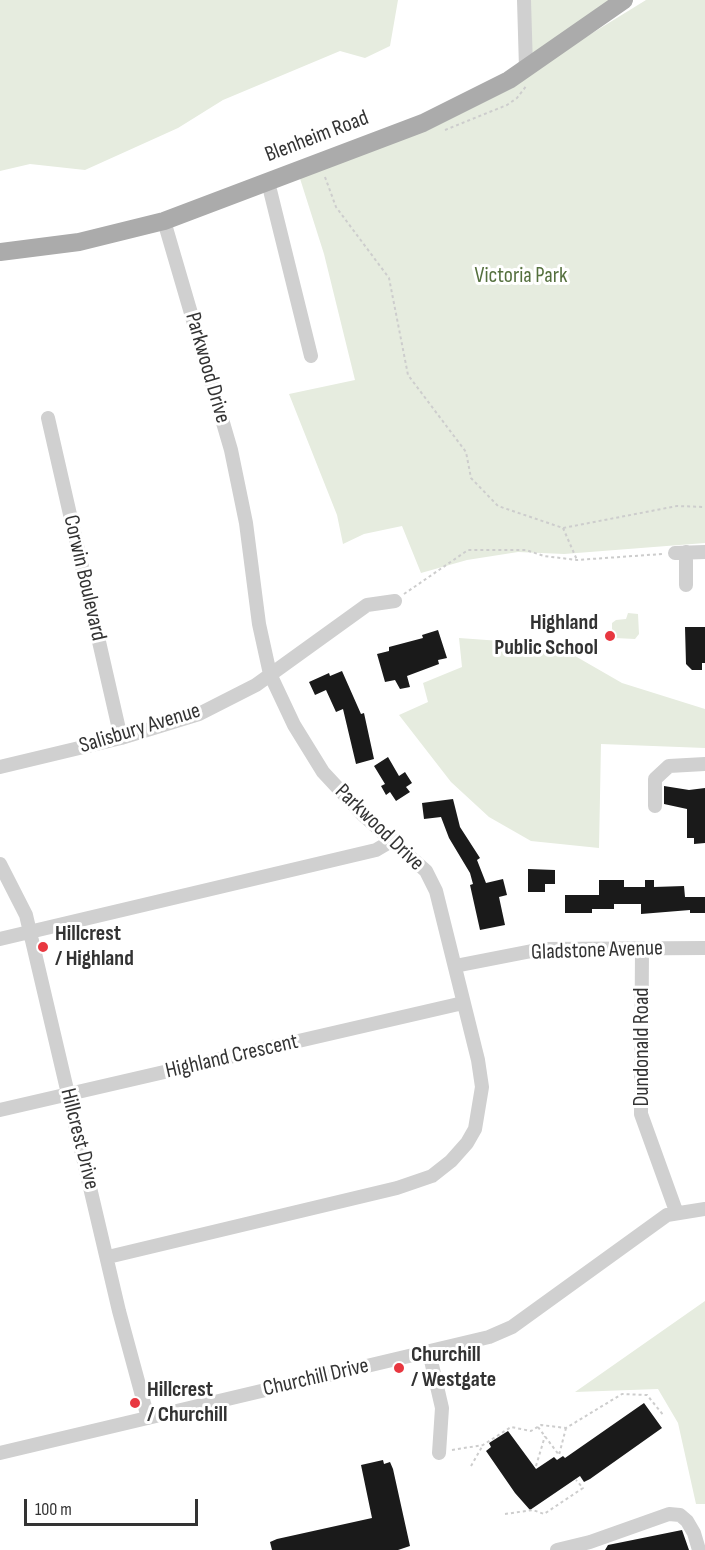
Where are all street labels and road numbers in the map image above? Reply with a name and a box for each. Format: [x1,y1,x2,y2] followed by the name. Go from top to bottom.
[261,105,373,169] street label: Blenheim Road
[179,310,235,426] street label: Parkwood Drive
[57,513,111,643] street label: Corwin Boulevard
[76,698,204,760] street label: Salisbury Avenue
[329,779,429,877] street label: Parkwood Drive
[531,936,663,966] street label: Gladstone Avenue
[629,987,655,1107] street label: Dundonald Road
[163,1029,301,1085] street label: Highland Crescent
[54,1086,104,1192] street label: Hillcrest Drive
[261,1353,371,1403] street label: Churchill Drive

